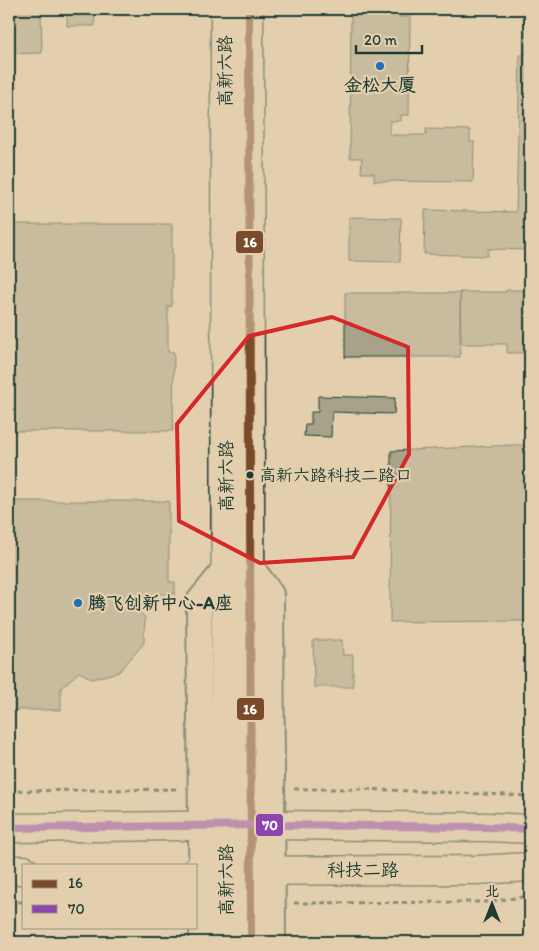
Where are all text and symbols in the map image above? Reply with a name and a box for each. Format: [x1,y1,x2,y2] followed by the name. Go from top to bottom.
[356,22,423,54] scale bar
[364,31,398,49] text: 20 m
[214,35,236,107] street label: 高新六路
[374,60,386,72] marker: 金松大厦
[344,74,416,96] place label: 金松大厦
[235,230,264,254] line badge: 16
[243,234,258,251] text: 16
[215,440,237,512] street label: 高新六路
[259,465,412,485] place label: 高新六路科技二路口
[245,470,255,480] marker: 高新六路科技二路口
[88,592,233,614] place label: 腾飞创新中心-A座
[72,597,84,609] marker: 腾飞创新中心-A座
[236,697,265,721] line badge: 16
[243,701,258,718] text: 16
[255,813,284,837] line badge: 70
[261,817,278,834] text: 70
[215,844,237,916] street label: 高新六路
[327,859,399,881] street label: 科技二路
[22,864,198,928] legend
[68,874,83,892] text: 16
[466,878,516,928] north arrow
[485,883,499,900] text: 北
[68,900,85,918] text: 70

